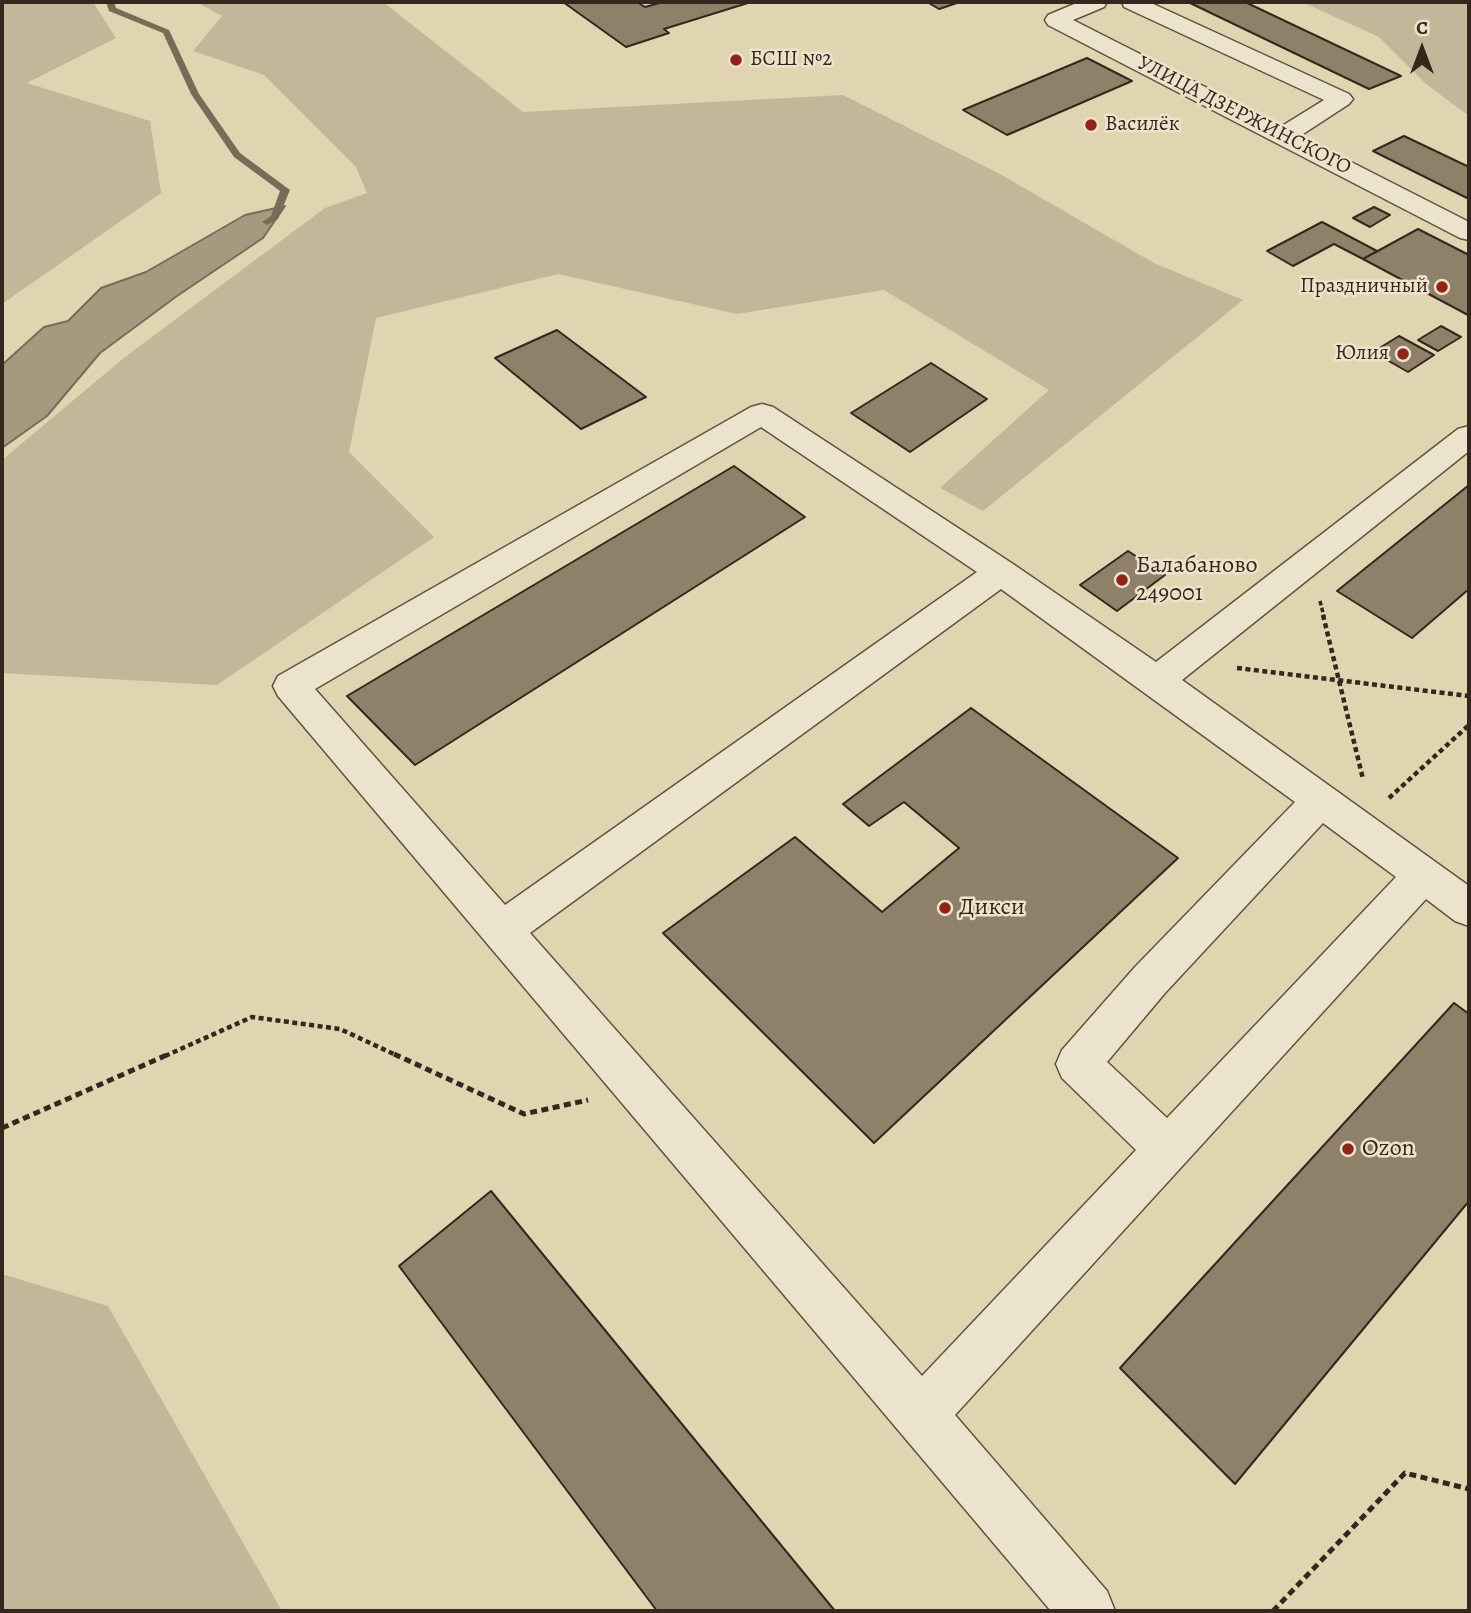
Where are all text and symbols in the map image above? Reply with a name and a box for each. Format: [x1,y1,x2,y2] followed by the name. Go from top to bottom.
[1387,14,1457,84] north arrow
[1416,15,1428,41] text: С
[750,47,832,73] place label: БСШ №2
[1133,51,1355,181] street label: УЛИЦА ДЗЕРЖИНСКОГО
[728,52,744,68] marker: БСШ №2
[1105,112,1180,138] place label: Василёк
[1083,117,1099,133] marker: Василёк
[1300,274,1428,300] place label: Праздничный
[1434,279,1450,295] marker: Праздничный
[1335,341,1389,367] place label: Юлия
[1395,346,1411,362] marker: Юлия
[1136,552,1258,608] place label: Балабаново 249001
[1114,572,1130,588] marker: Балабаново 249001
[959,894,1025,922] place label: Дикси
[937,900,953,916] marker: Дикси
[1362,1135,1415,1163] place label: Ozon
[1340,1141,1356,1157] marker: Ozon

